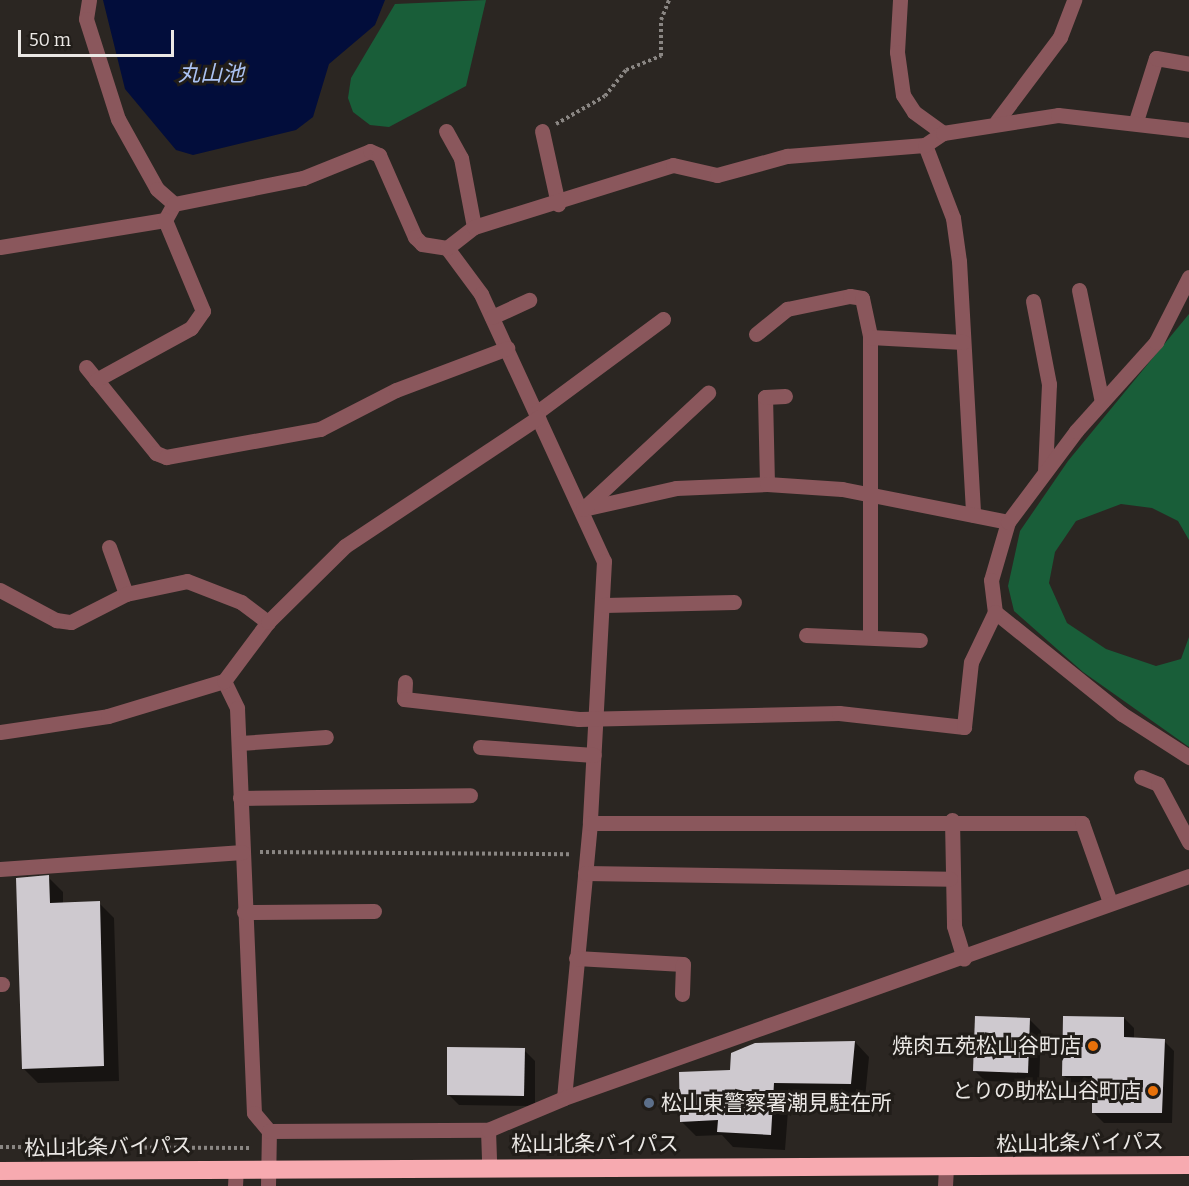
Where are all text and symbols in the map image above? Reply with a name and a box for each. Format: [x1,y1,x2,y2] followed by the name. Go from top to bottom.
[21,18,177,56] scale bar
[29,29,71,51] text: 50 m
[178,61,244,87] water label: 丸山池
[892,1033,1081,1059] place label: 焼肉五苑松山谷町店
[1086,1039,1100,1053] marker: 焼肉五苑松山谷町店
[952,1078,1141,1104] place label: とりの助松山谷町店
[1146,1084,1160,1098] marker: とりの助松山谷町店
[661,1090,892,1116] place label: 松山東警察署潮見駐在所
[642,1096,656,1110] marker: 松山東警察署潮見駐在所
[996,1129,1164,1157] street label: 松山北条バイパス
[511,1131,679,1157] street label: 松山北条バイパス
[24,1133,192,1161] street label: 松山北条バイパス

